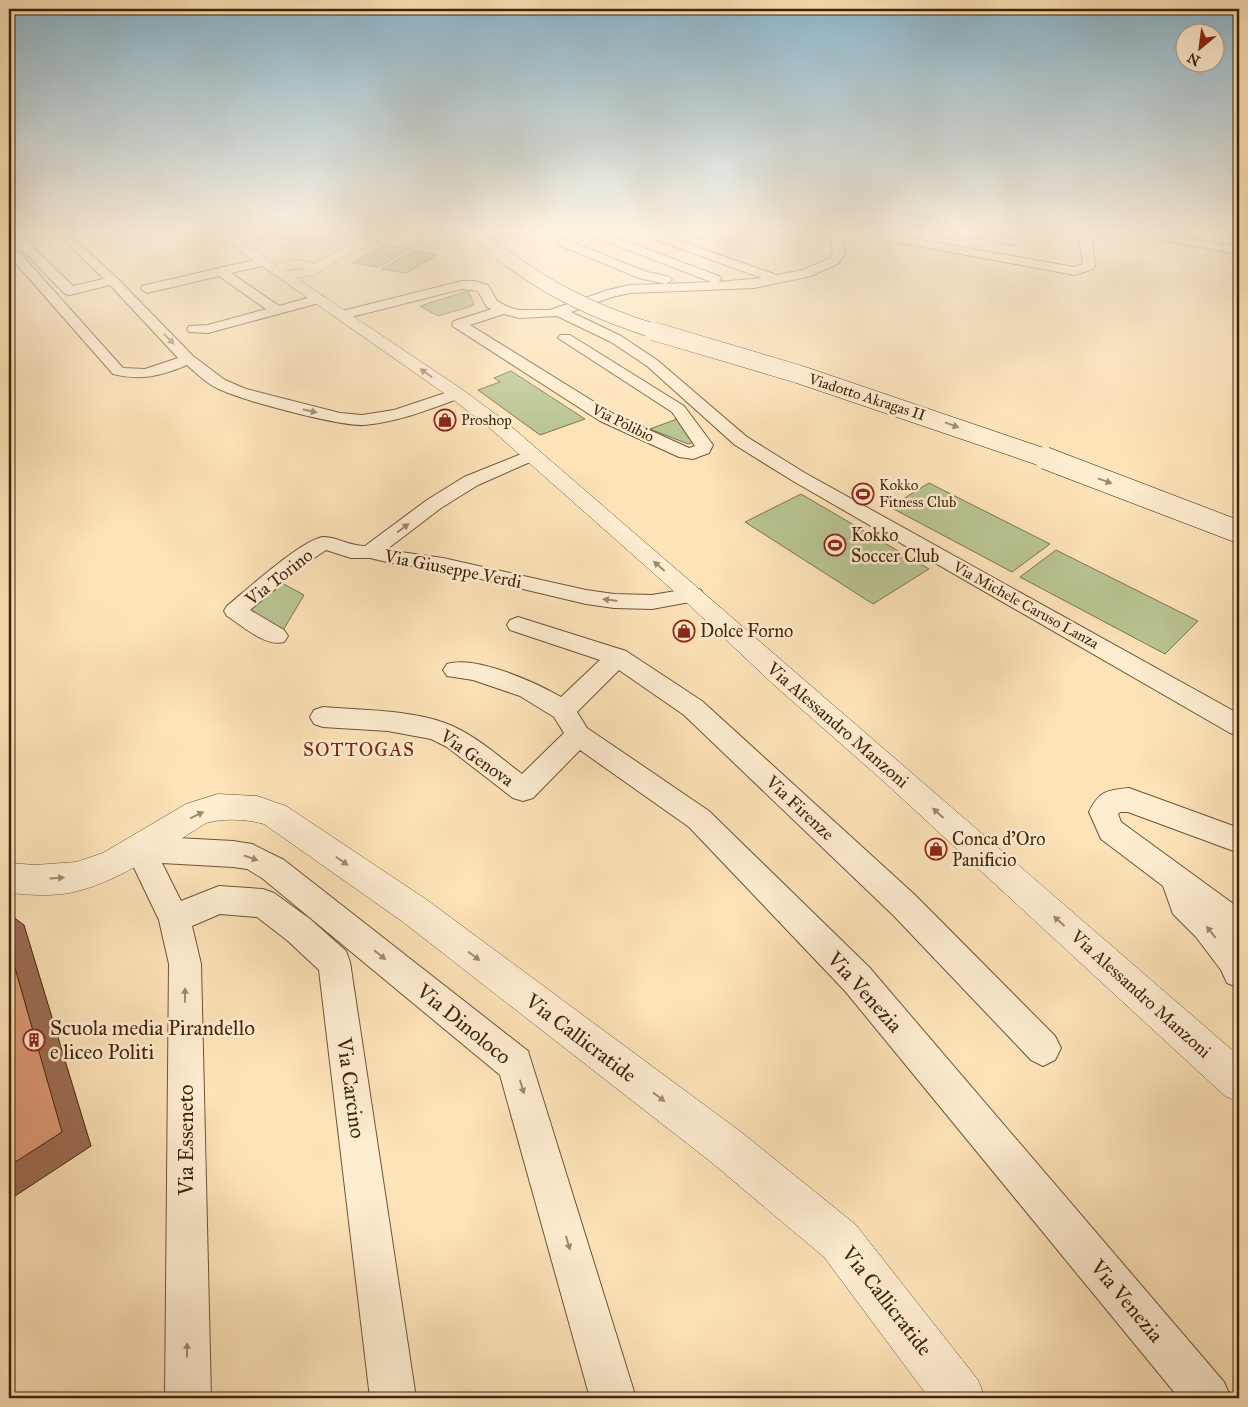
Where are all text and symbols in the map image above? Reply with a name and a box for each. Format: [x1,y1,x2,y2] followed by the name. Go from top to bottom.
[1176,22,1226,72] north arrow
[1185,49,1203,69] text: N
[163,333,175,345] one-way arrow
[420,368,433,378] one-way arrow
[805,369,928,424] street label: Viadotto Akragas II
[588,400,657,446] street label: Via Polibio
[303,407,318,415] one-way arrow
[433,408,457,432] shop icon: Proshop
[461,411,512,429] place label: Proshop
[945,422,960,429] one-way arrow
[879,476,956,511] place label: Kokko Fitness Club
[1098,477,1113,485] one-way arrow
[851,482,875,506] sports icon: Kokko Fitness Club
[396,523,410,533] one-way arrow
[851,524,940,567] place label: Kokko Soccer Club
[823,533,847,557] sports icon: Kokko Soccer Club
[240,544,317,611] street label: Via Torino
[382,545,524,593] street label: Via Giuseppe Verdi
[949,557,1102,653] street label: Via Michele Caruso Lanza
[654,560,666,572] one-way arrow
[602,596,618,604] one-way arrow
[672,619,696,643] shop icon: Dolce Forno
[700,620,793,642] place label: Dolce Forno
[762,657,913,793] street label: Via Alessandro Manzoni
[435,724,518,791] street label: Via Genova
[303,738,415,761] district label: SOTTOGAS
[761,770,839,845] street label: Via Firenze
[932,807,945,818] one-way arrow
[189,811,204,819] one-way arrow
[952,828,1045,871] place label: Conca d'Oro Panificio
[924,837,948,861] shop icon: Conca d'Oro Panificio
[243,855,258,863] one-way arrow
[335,856,349,866] one-way arrow
[50,874,66,882] one-way arrow
[1054,915,1066,927] one-way arrow
[1066,925,1216,1063] street label: Via Alessandro Manzoni
[1206,926,1217,939] one-way arrow
[821,945,908,1038] street label: Via Venezia
[373,950,386,961] one-way arrow
[467,951,481,961] one-way arrow
[411,977,517,1070] street label: Via Dinoloco
[181,986,189,1002] one-way arrow
[520,987,642,1088] street label: Via Callicratide
[50,1015,255,1065] place label: Scuola media Pirandello e liceo Politi
[22,1028,46,1052] building icon: Scuola media Pirandello e liceo Politi
[331,1035,371,1140] street label: Via Carcino
[519,1080,527,1095] one-way arrow
[173,1084,199,1197] street label: Via Esseneto
[652,1091,665,1102] one-way arrow
[564,1236,572,1251] one-way arrow
[836,1240,938,1361] street label: Via Callicratide
[1084,1254,1169,1348] street label: Via Venezia
[183,1341,191,1357] one-way arrow

